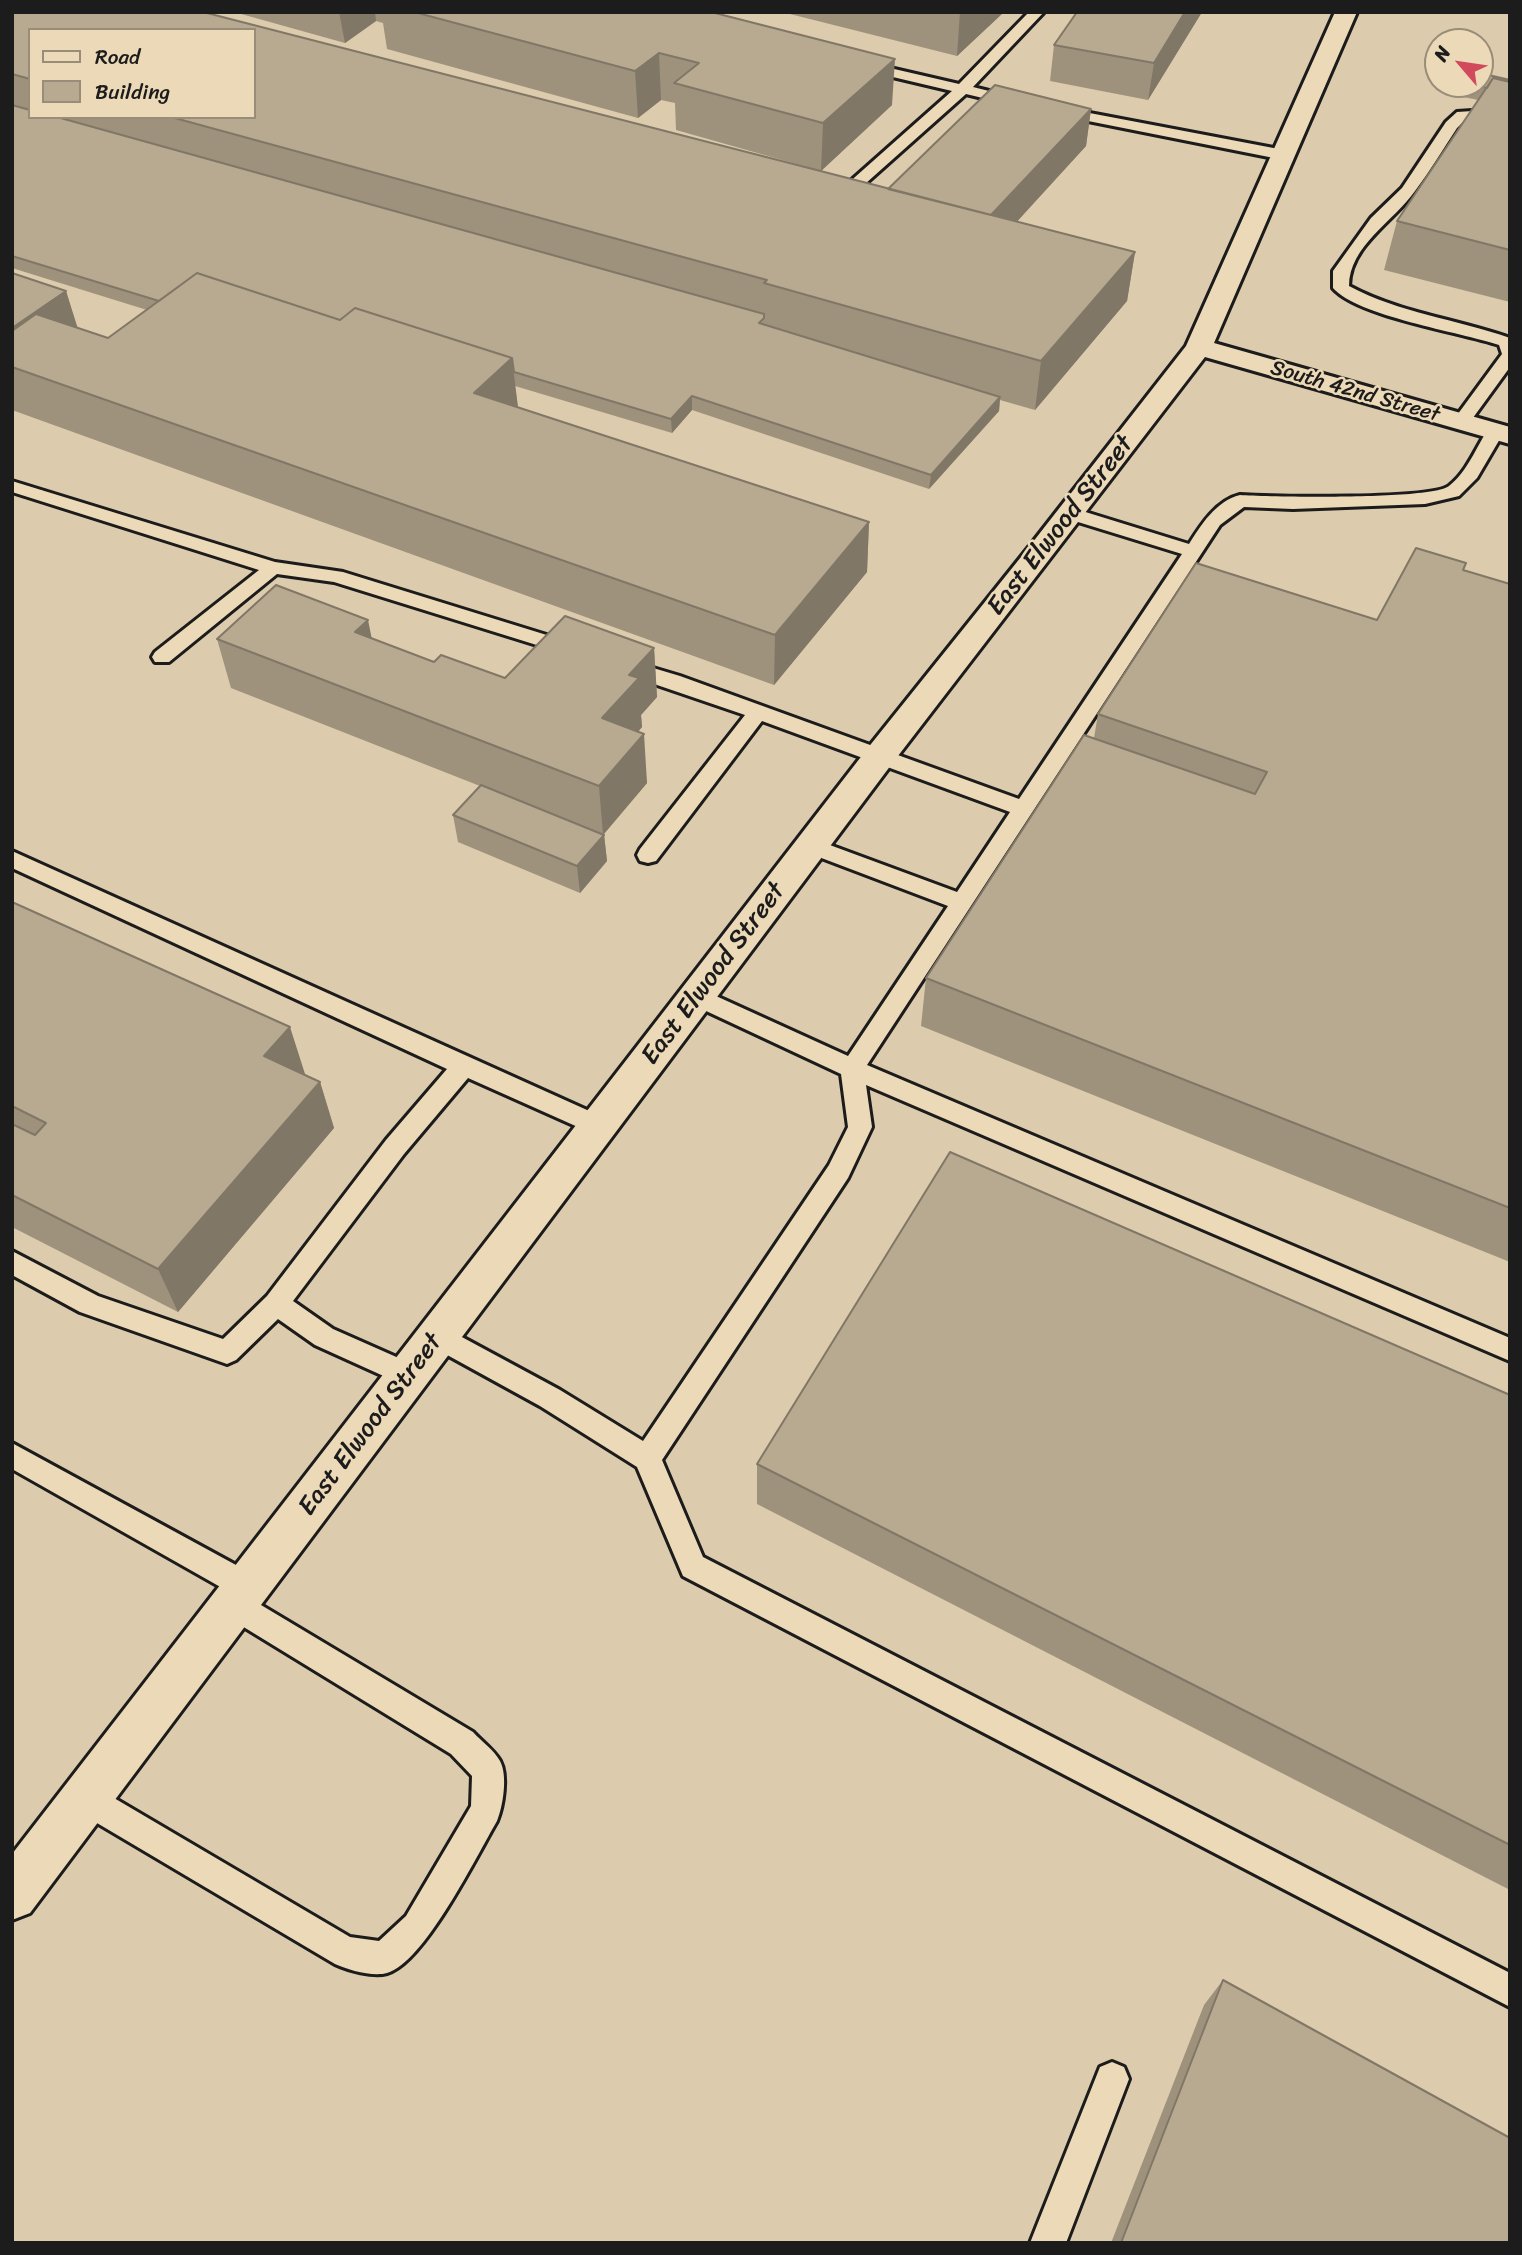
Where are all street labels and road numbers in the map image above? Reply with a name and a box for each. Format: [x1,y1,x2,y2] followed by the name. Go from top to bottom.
[1267,356,1443,428] street label: South 42nd Street
[981,430,1141,622] street label: East Elwood Street
[635,877,793,1071] street label: East Elwood Street
[292,1328,450,1522] street label: East Elwood Street

